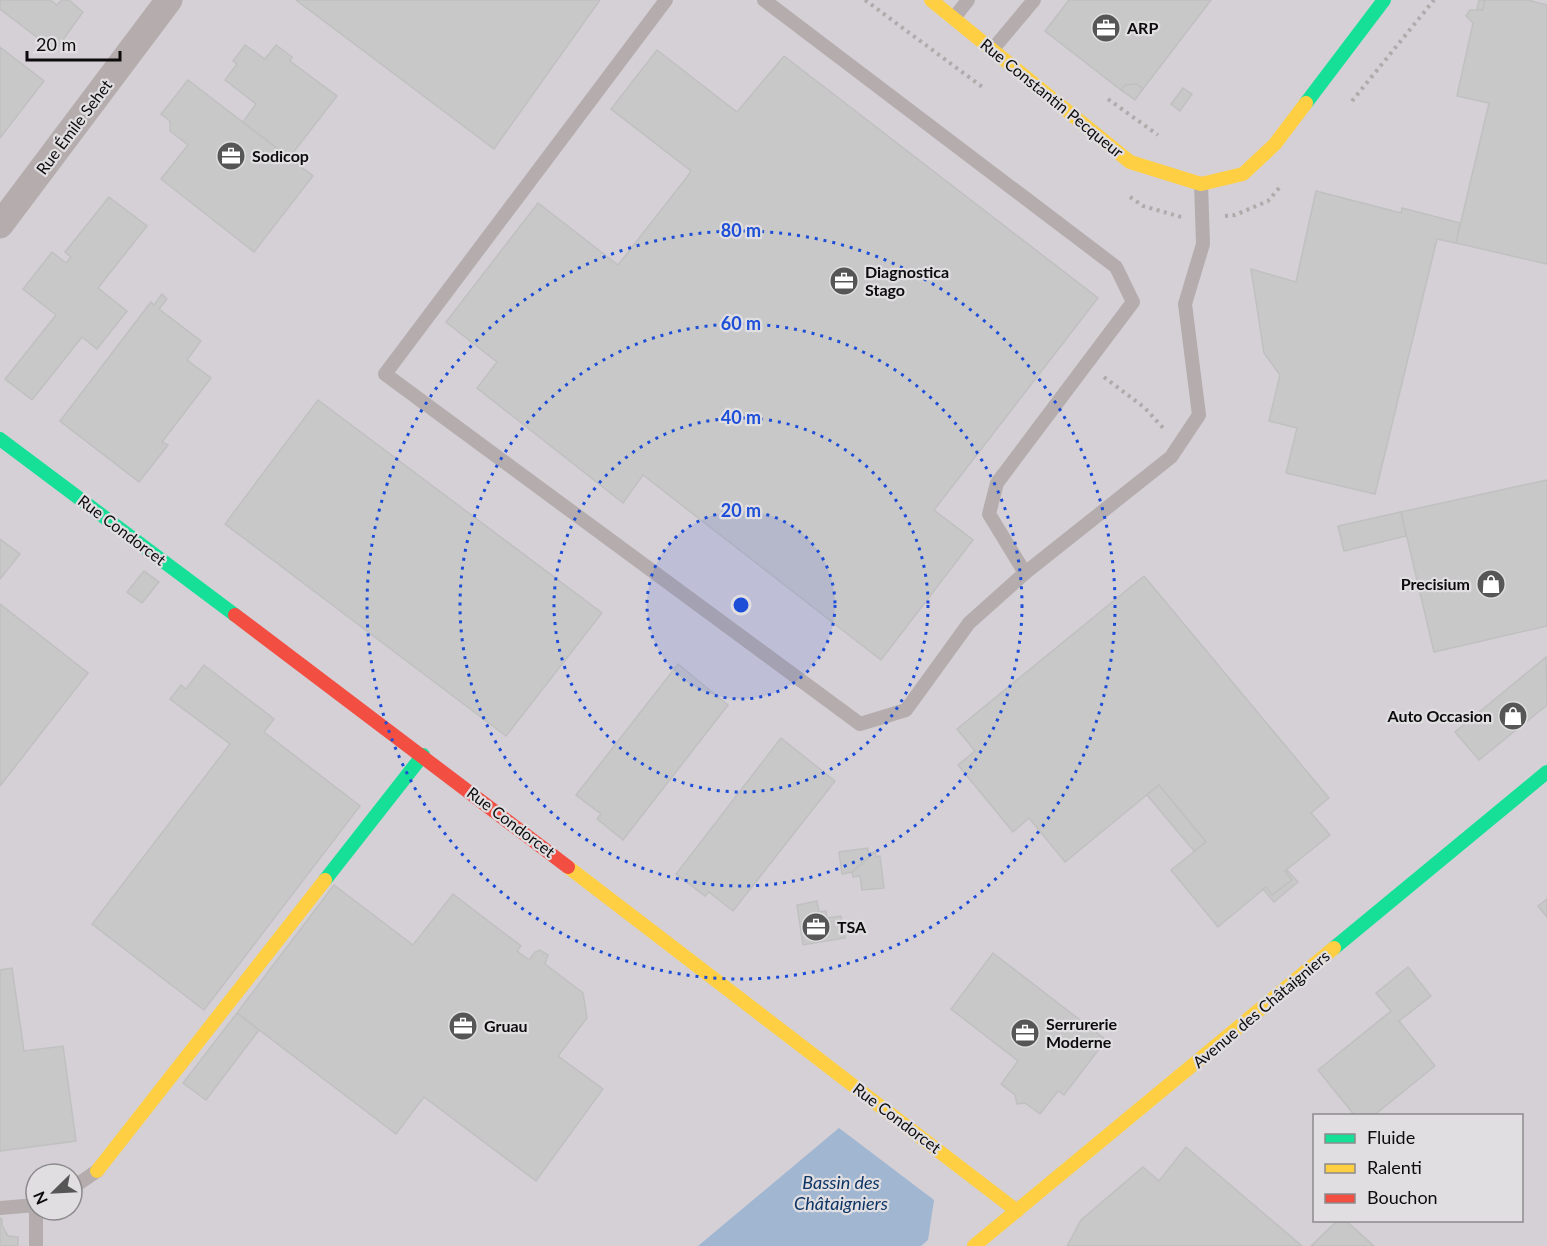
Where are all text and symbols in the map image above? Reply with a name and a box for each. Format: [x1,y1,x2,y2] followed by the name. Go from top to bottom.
[1090,12,1122,44] office icon: ARP
[1126,18,1158,37] place label: ARP
[27,24,120,62] scale bar
[36,33,76,55] text: 20 m
[977,34,1128,161] street label: Rue Constantin Pecqueur
[32,75,116,178] street label: Rue Émile Sehet
[215,140,247,172] office icon: Sodicop
[252,146,309,165] place label: Sodicop
[721,219,761,241] text: 80 m
[865,262,949,299] place label: Diagnostica Stago
[828,265,860,297] office icon: Diagnostica Stago
[721,312,761,334] text: 60 m
[721,406,761,428] text: 40 m
[75,490,170,569] street label: Rue Condorcet
[721,499,761,521] text: 20 m
[1475,568,1507,600] shop icon: Precisium
[1401,574,1470,593] place label: Precisium
[731,595,751,615] centre of rings
[1497,700,1529,732] shop icon: Auto Occasion
[1387,706,1492,725] place label: Auto Occasion
[464,782,559,861] street label: Rue Condorcet
[800,911,832,943] office icon: TSA
[837,917,867,936] place label: TSA
[1188,946,1333,1071] street label: Avenue des Châtaigniers
[447,1010,479,1042] office icon: Gruau
[1046,1014,1118,1051] place label: Serrurerie Moderne
[484,1016,528,1035] place label: Gruau
[1009,1017,1041,1049] office icon: Serrurerie Moderne
[850,1078,945,1157] street label: Rue Condorcet
[1313,1114,1523,1222] legend
[1367,1126,1415,1148] text: Fluide
[1367,1156,1422,1178] text: Ralenti
[24,1162,84,1222] north arrow
[794,1171,888,1214] water label: Bassin des Châtaigniers
[1367,1186,1438,1208] text: Bouchon
[29,1189,51,1208] text: N

